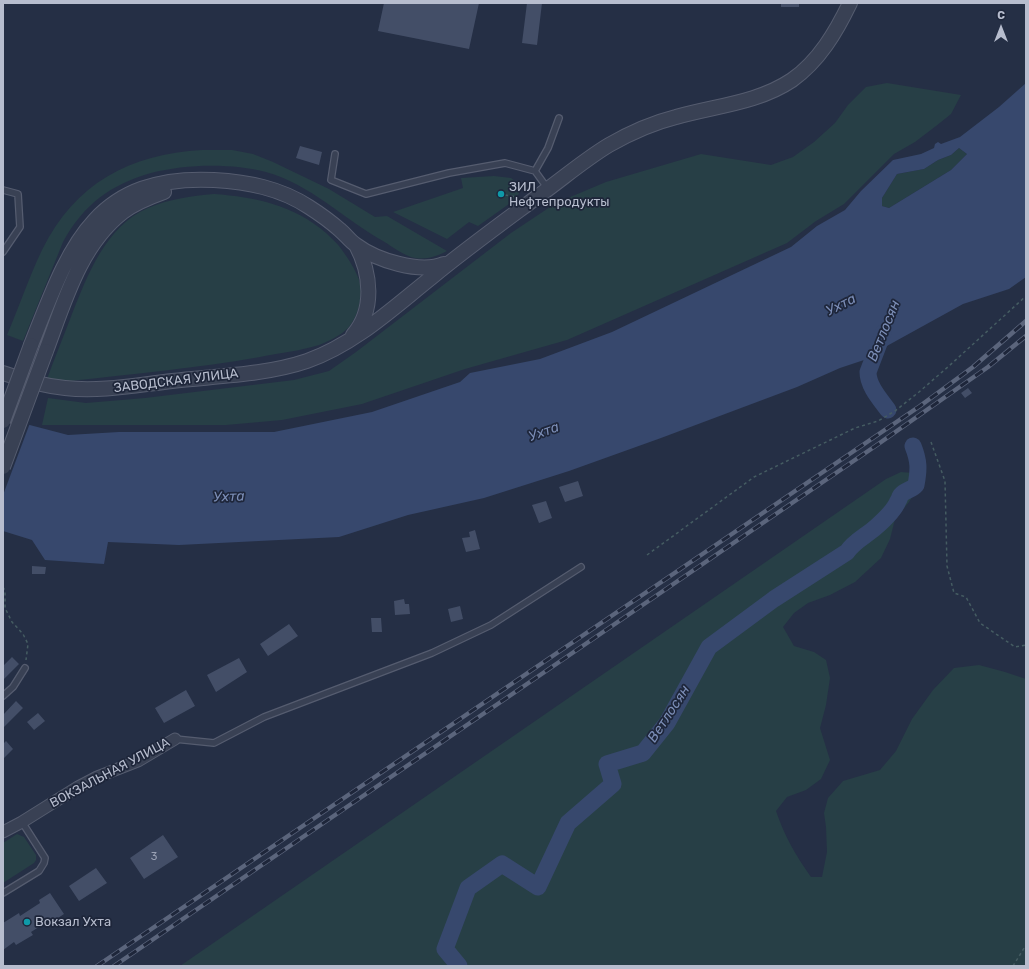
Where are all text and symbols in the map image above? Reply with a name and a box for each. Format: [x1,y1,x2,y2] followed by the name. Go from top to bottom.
[981,8,1021,48] north arrow
[997,9,1005,22] text: С
[509,179,609,210] place label: ЗИЛ Нефтепродукты
[496,189,506,199] marker: ЗИЛ Нефтепродукты
[823,290,859,320] water label: Ухта
[864,298,904,364] water label: Ветлосян
[113,366,239,396] street label: ЗАВОДСКАЯ УЛИЦА
[526,419,562,445] water label: Ухта
[213,488,245,506] water label: Ухта
[644,682,694,746] water label: Ветлосян
[47,735,173,811] street label: ВОКЗАЛЬНАЯ УЛИЦА
[151,850,157,864] house number: 3
[35,914,111,930] place label: Вокзал Ухта
[22,917,32,927] marker: Вокзал Ухта

